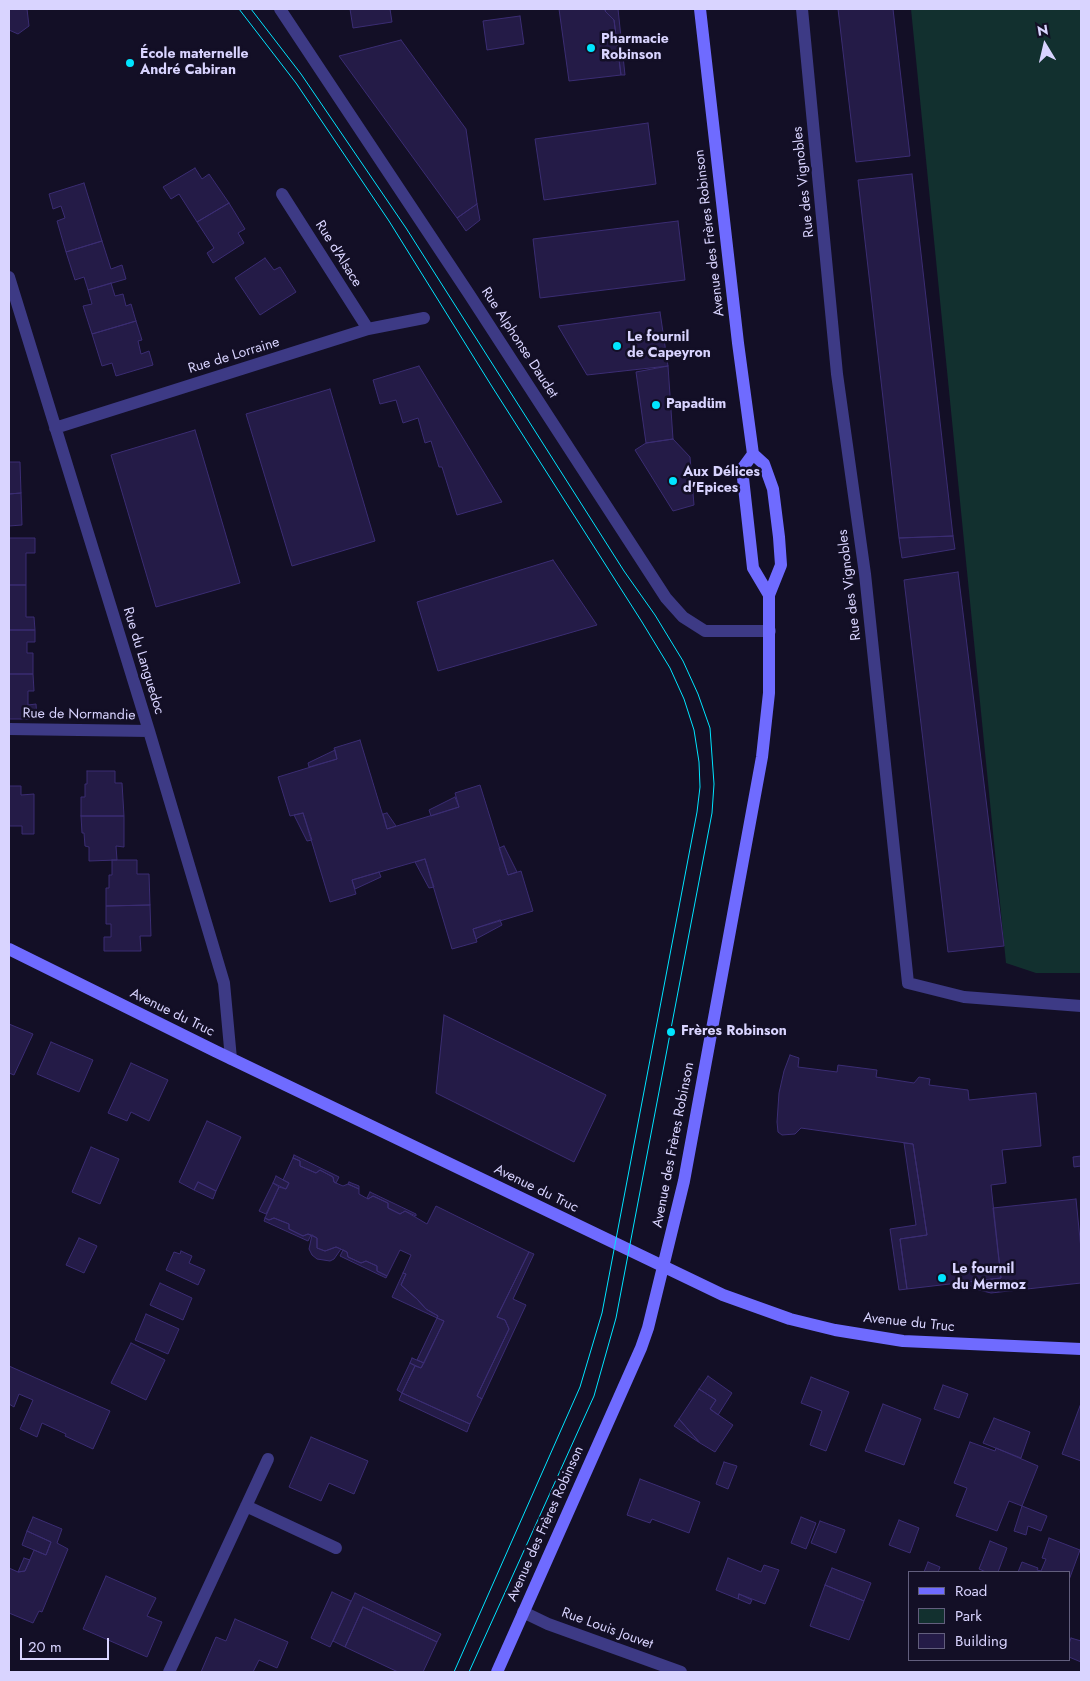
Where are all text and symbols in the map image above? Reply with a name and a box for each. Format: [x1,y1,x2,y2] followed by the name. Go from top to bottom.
[1036,19,1050,41] text: N
[1020,20,1070,70] north arrow
[601,32,669,64] place label: Pharmacie Robinson
[585,42,597,54] marker: Pharmacie Robinson
[140,47,249,80] place label: École maternelle André Cabiran
[124,57,136,69] marker: École maternelle André Cabiran
[790,126,818,238] street label: Rue des Vignobles
[691,149,729,317] street label: Avenue des Frères Robinson
[311,218,365,290] street label: Rue d'Alsace
[477,285,561,401] street label: Rue Alphonse Daudet
[627,330,711,362] place label: Le fournil de Capeyron
[186,334,282,378] street label: Rue de Lorraine
[611,340,623,352] marker: Le fournil de Capeyron
[666,397,726,413] place label: Papadüm
[650,399,662,411] marker: Papadüm
[683,465,760,498] place label: Aux Délices d'Epices
[667,475,679,487] marker: Aux Délices d'Epices
[835,529,865,641] street label: Rue des Vignobles
[119,605,167,717] street label: Rue du Languedoc
[22,706,136,724] street label: Rue de Normandie
[127,985,217,1041] street label: Avenue du Truc
[681,1024,787,1040] place label: Frères Robinson
[665,1026,677,1038] marker: Frères Robinson
[650,1061,698,1229] street label: Avenue des Frères Robinson
[491,1161,581,1217] street label: Avenue du Truc
[952,1262,1026,1294] place label: Le fournil du Mermoz
[936,1272,948,1284] marker: Le fournil du Mermoz
[863,1310,955,1336] street label: Avenue du Truc
[504,1444,588,1604] street label: Avenue des Frères Robinson
[908,1571,1070,1661] legend
[955,1580,987,1602] text: Road
[559,1605,655,1653] street label: Rue Louis Jouvet
[955,1605,982,1627] text: Park
[22,1628,111,1660] scale bar
[955,1630,1007,1652] text: Building
[28,1636,62,1658] text: 20 m

